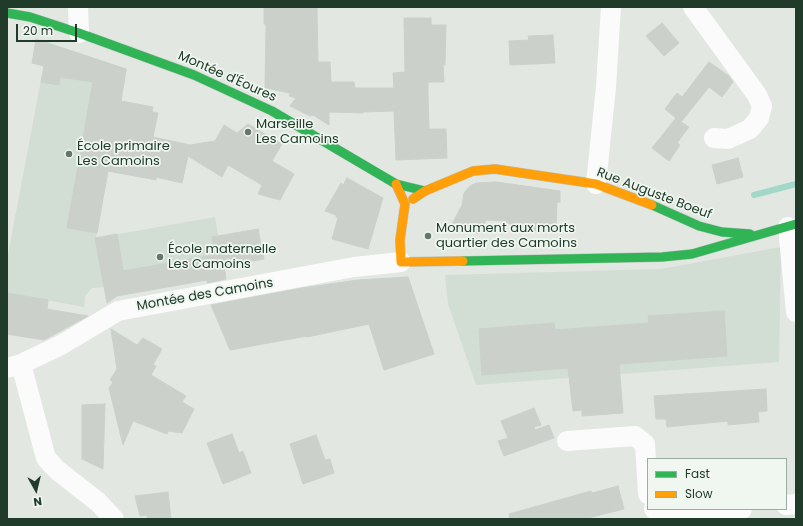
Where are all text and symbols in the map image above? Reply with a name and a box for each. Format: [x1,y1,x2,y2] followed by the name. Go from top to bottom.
[18,16,79,42] scale bar
[23,22,53,39] text: 20 m
[175,48,279,106] street label: Montée d'Éoures
[256,117,339,148] place label: Marseille Les Camoins
[243,127,253,137] marker: Marseille Les Camoins
[77,139,170,170] place label: École primaire Les Camoins
[64,149,74,159] marker: École primaire Les Camoins
[594,165,714,223] street label: Rue Auguste Boeuf
[436,221,577,252] place label: Monument aux morts quartier des Camoins
[423,231,433,241] marker: Monument aux morts quartier des Camoins
[168,242,276,273] place label: École maternelle Les Camoins
[155,252,165,262] marker: École maternelle Les Camoins
[136,275,274,315] street label: Montée des Camoins
[647,458,787,510] legend
[685,465,710,482] text: Fast
[16,470,56,510] north arrow
[685,485,713,502] text: Slow
[32,493,43,510] text: N

